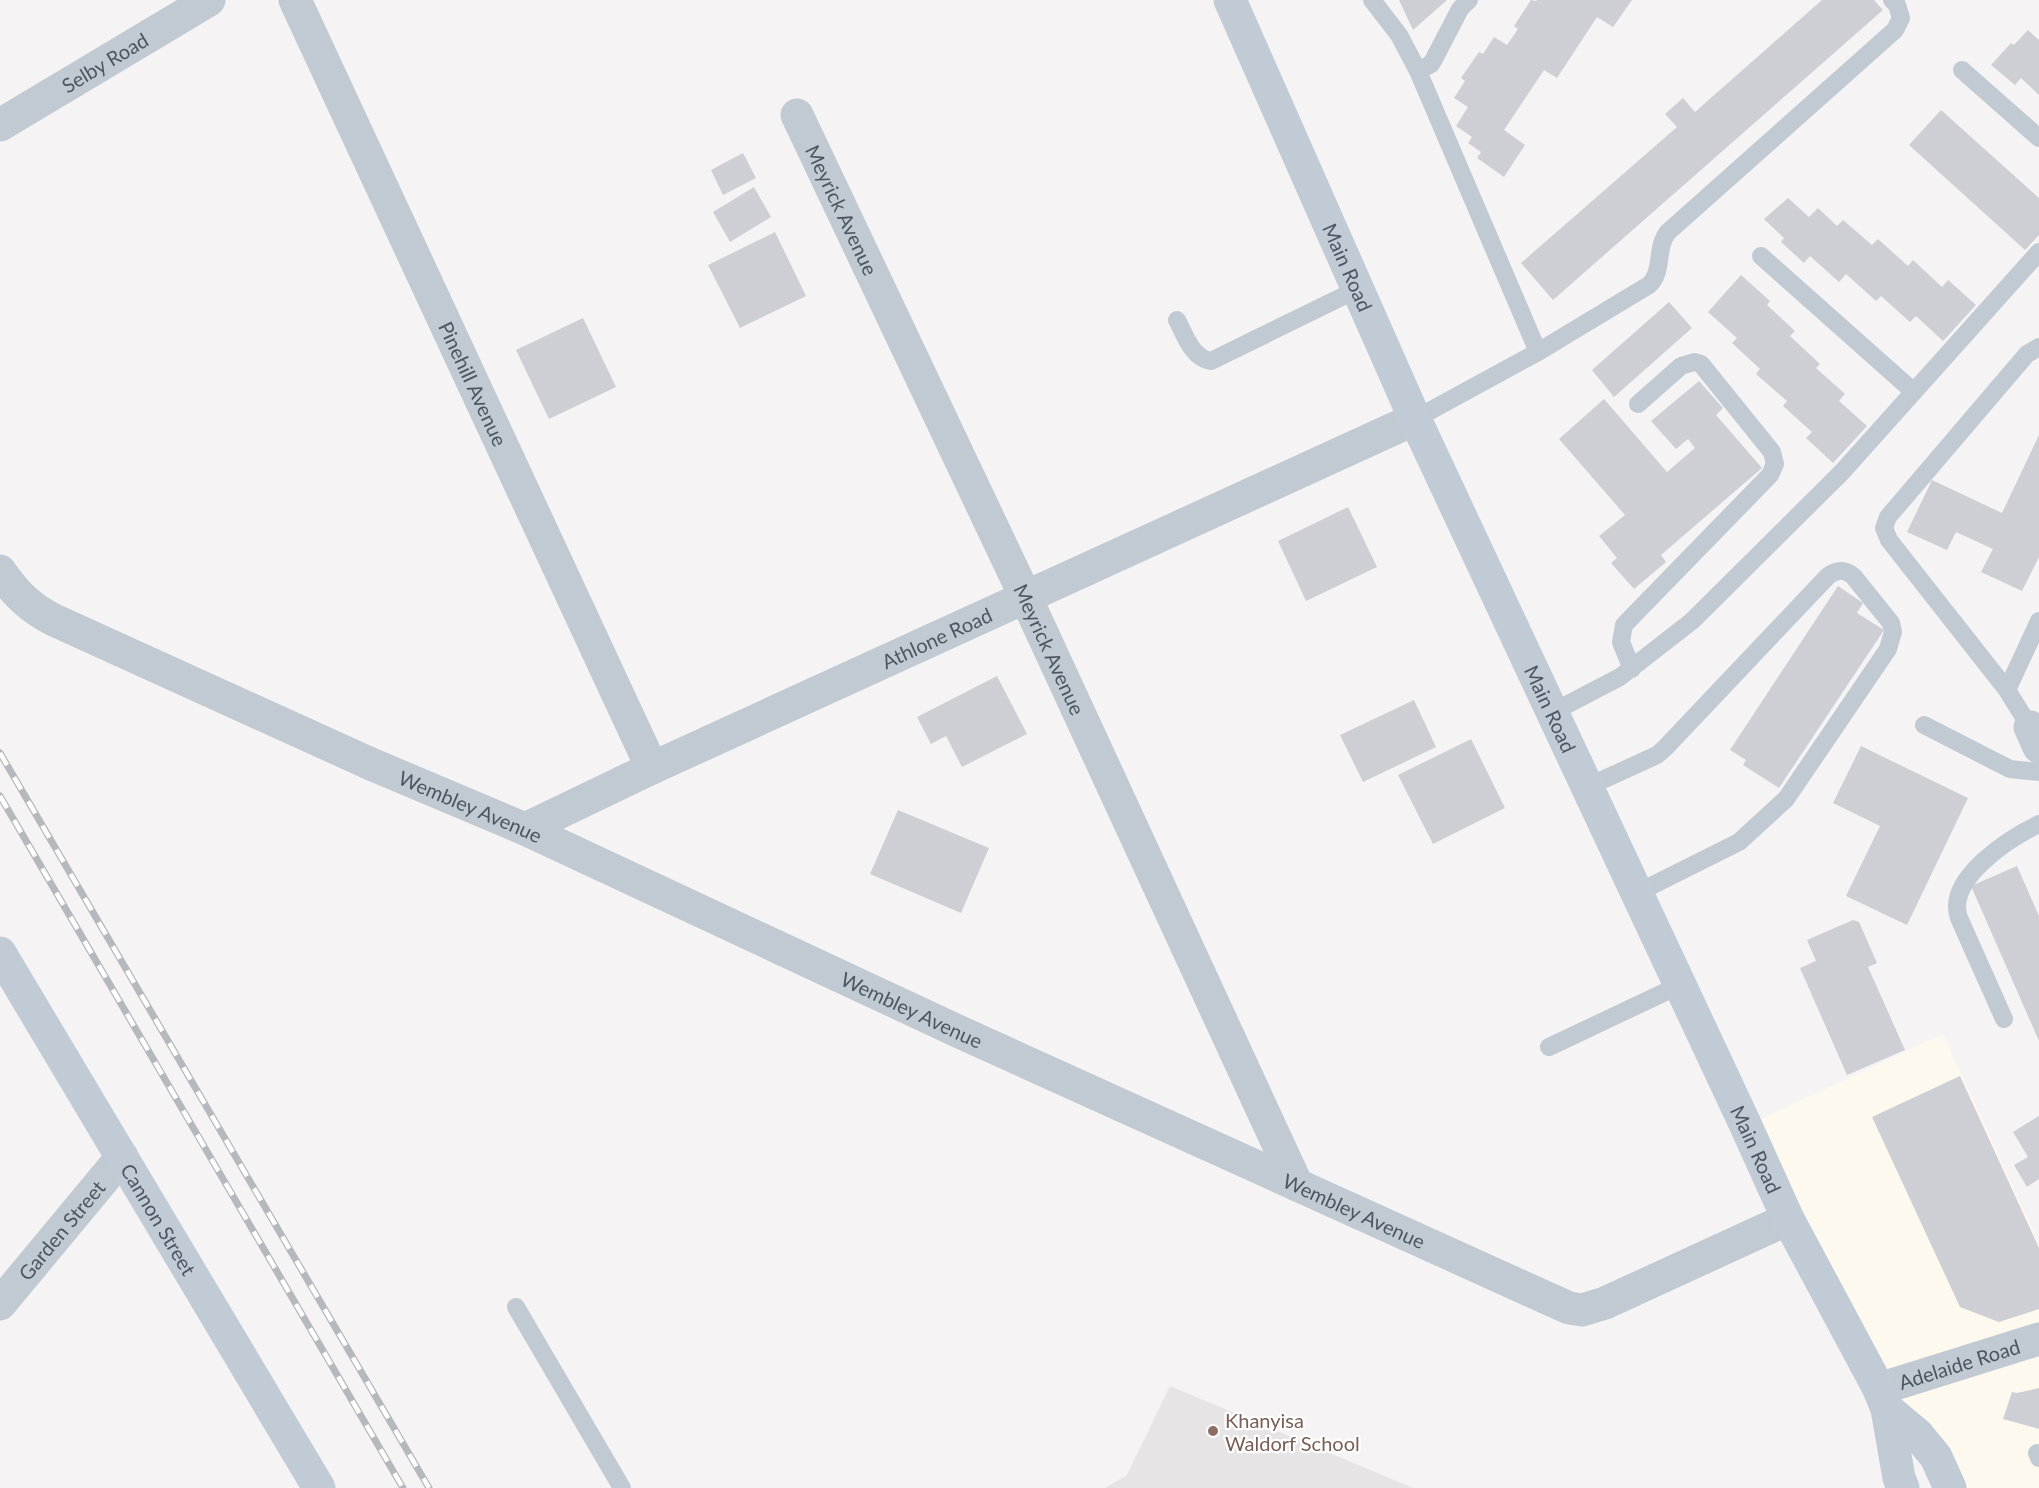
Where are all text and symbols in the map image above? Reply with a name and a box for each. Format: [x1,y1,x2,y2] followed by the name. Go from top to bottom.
[57,27,152,97] street label: Selby Road
[801,141,883,279] street label: Meyrick Avenue
[1318,219,1378,315] street label: Main Road
[434,317,513,450] street label: Pinehill Avenue
[1009,580,1090,718] street label: Meyrick Avenue
[878,602,996,673] street label: Athlone Road
[1520,661,1581,756] street label: Main Road
[395,765,546,847] street label: Wembley Avenue
[837,966,986,1053] street label: Wembley Avenue
[1726,1101,1787,1197] street label: Main Road
[116,1159,201,1280] street label: Cannon Street
[1279,1168,1429,1253] street label: Wembley Avenue
[13,1175,110,1285] street label: Garden Street
[1896,1334,2023,1394] street label: Adelaide Road
[1225,1408,1360,1455] place label: Khanyisa Waldorf School
[1206,1424,1220,1438] marker: Khanyisa Waldorf School

